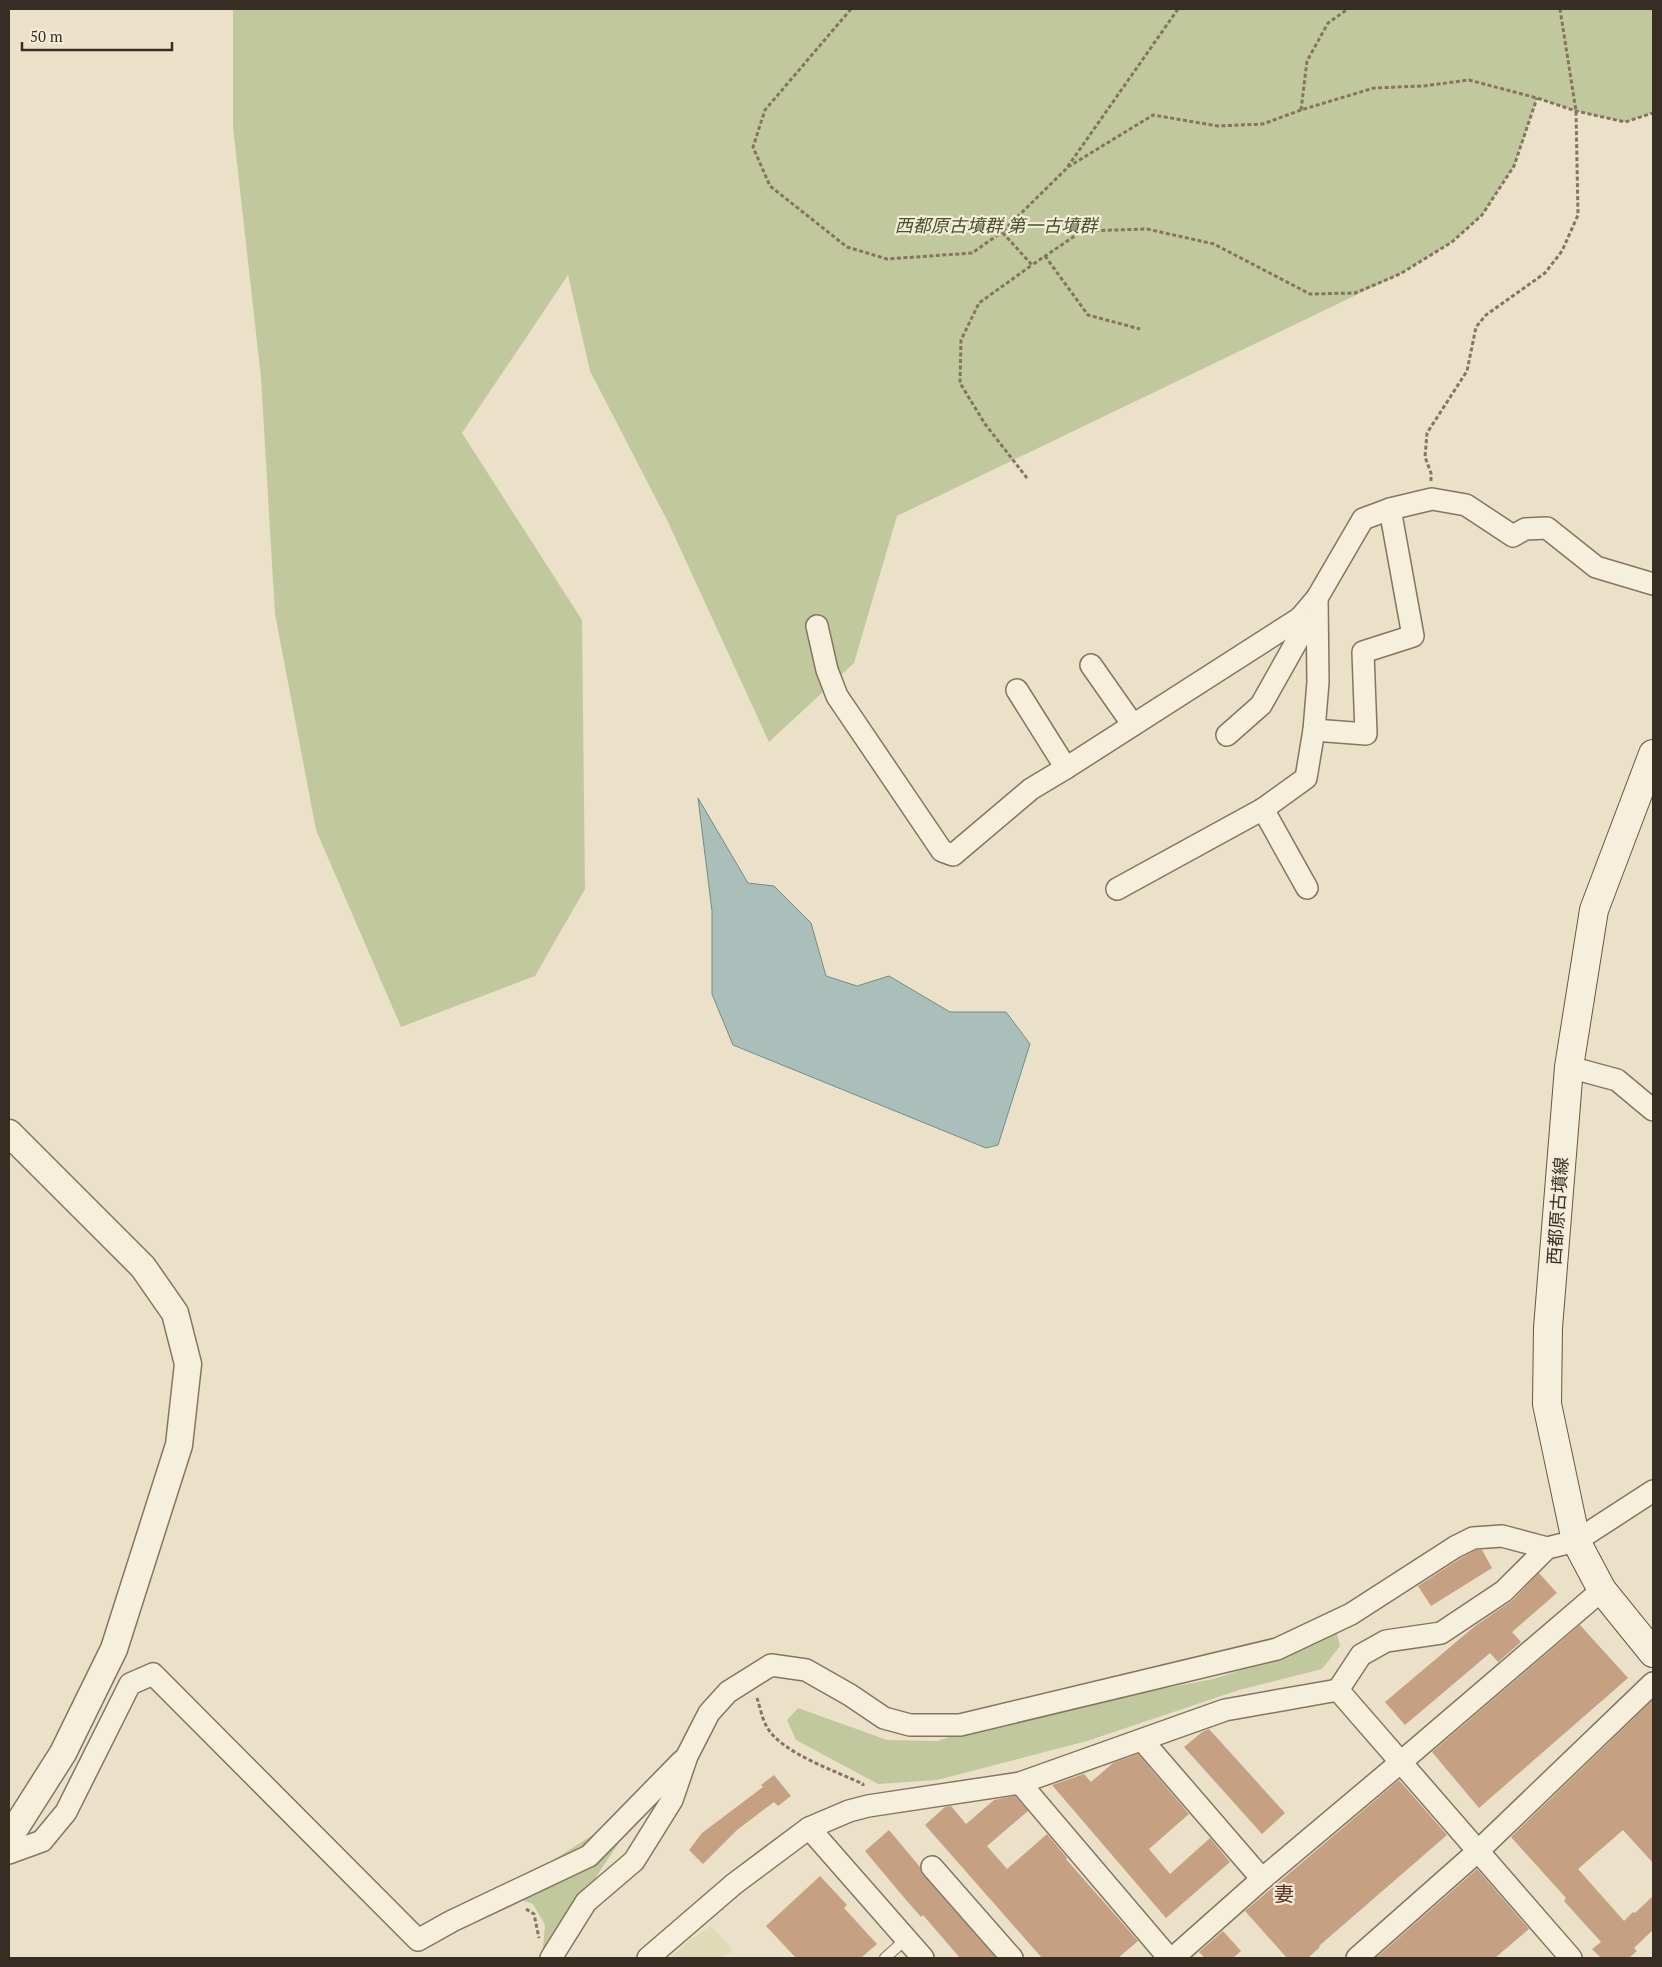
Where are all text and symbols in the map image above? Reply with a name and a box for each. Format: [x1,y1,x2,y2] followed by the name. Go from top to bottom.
[22,20,172,52] scale bar
[30,26,63,46] text: 50 m
[895,213,1100,237] park label: 西都原古墳群 第一古墳群
[1541,1156,1573,1266] street label: 西都原古墳線
[1274,1880,1294,1907] district label: 妻

